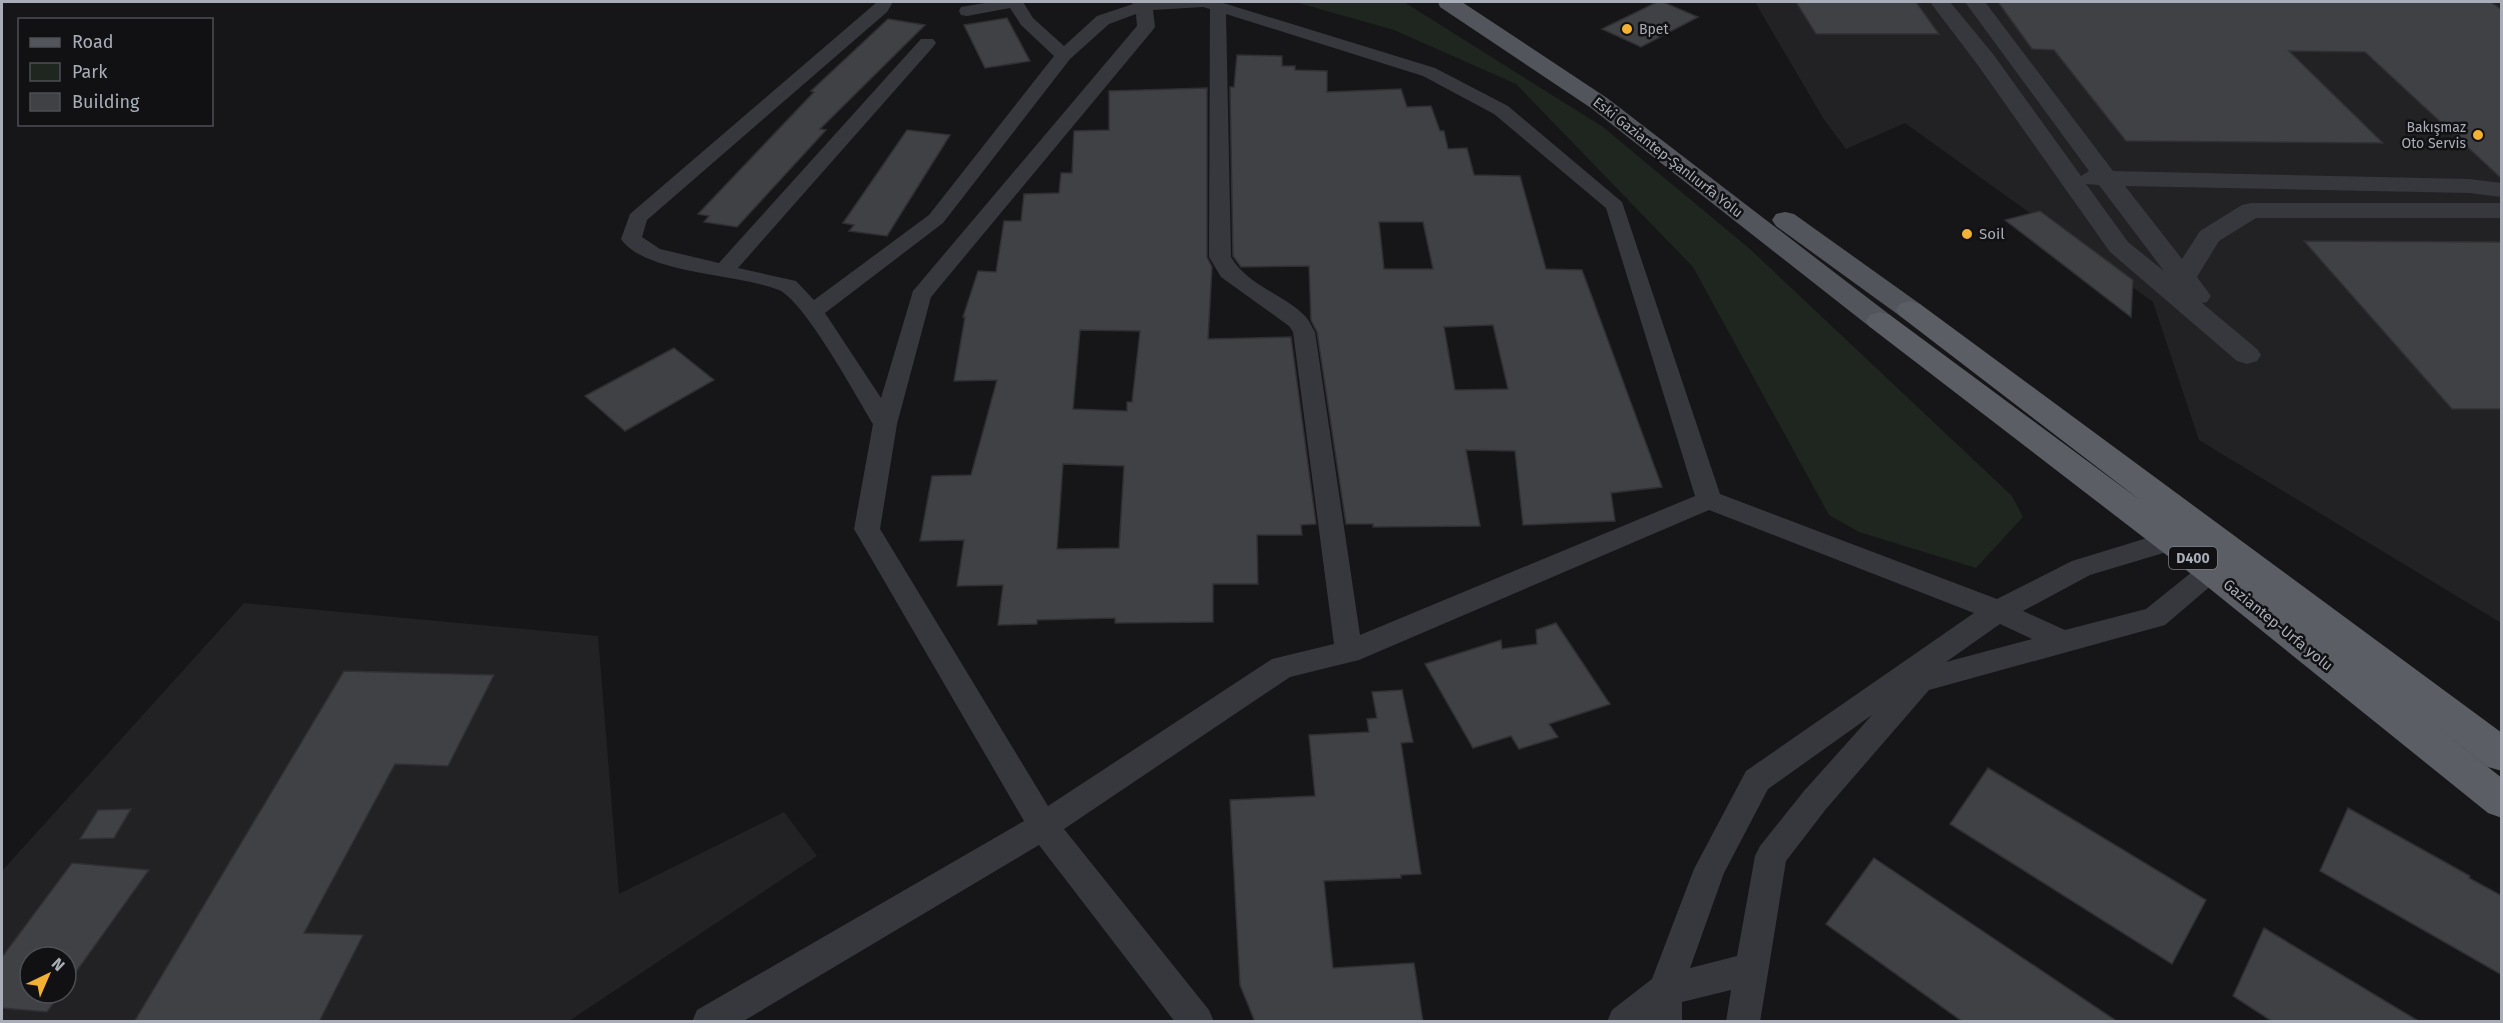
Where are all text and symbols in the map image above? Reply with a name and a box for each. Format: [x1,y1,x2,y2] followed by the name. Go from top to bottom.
[18,18,213,126] legend
[1639,21,1669,38] place label: Bpet
[1620,22,1634,36] marker: Bpet
[72,31,114,53] text: Road
[72,61,108,83] text: Park
[72,91,140,113] text: Building
[1590,94,1746,221] street label: Eski Gaziantep-Şanlıurfa Yolu
[2402,119,2466,152] place label: Bakışmaz Oto Servis
[2471,128,2485,142] marker: Bakışmaz Oto Servis
[1979,225,2005,243] place label: Soil
[1960,227,1974,241] marker: Soil
[2169,547,2217,569] road number: D400
[2220,575,2336,675] street label: Gaziantep-Urfa yolu
[18,945,78,1005] north arrow
[48,954,68,975] text: N

